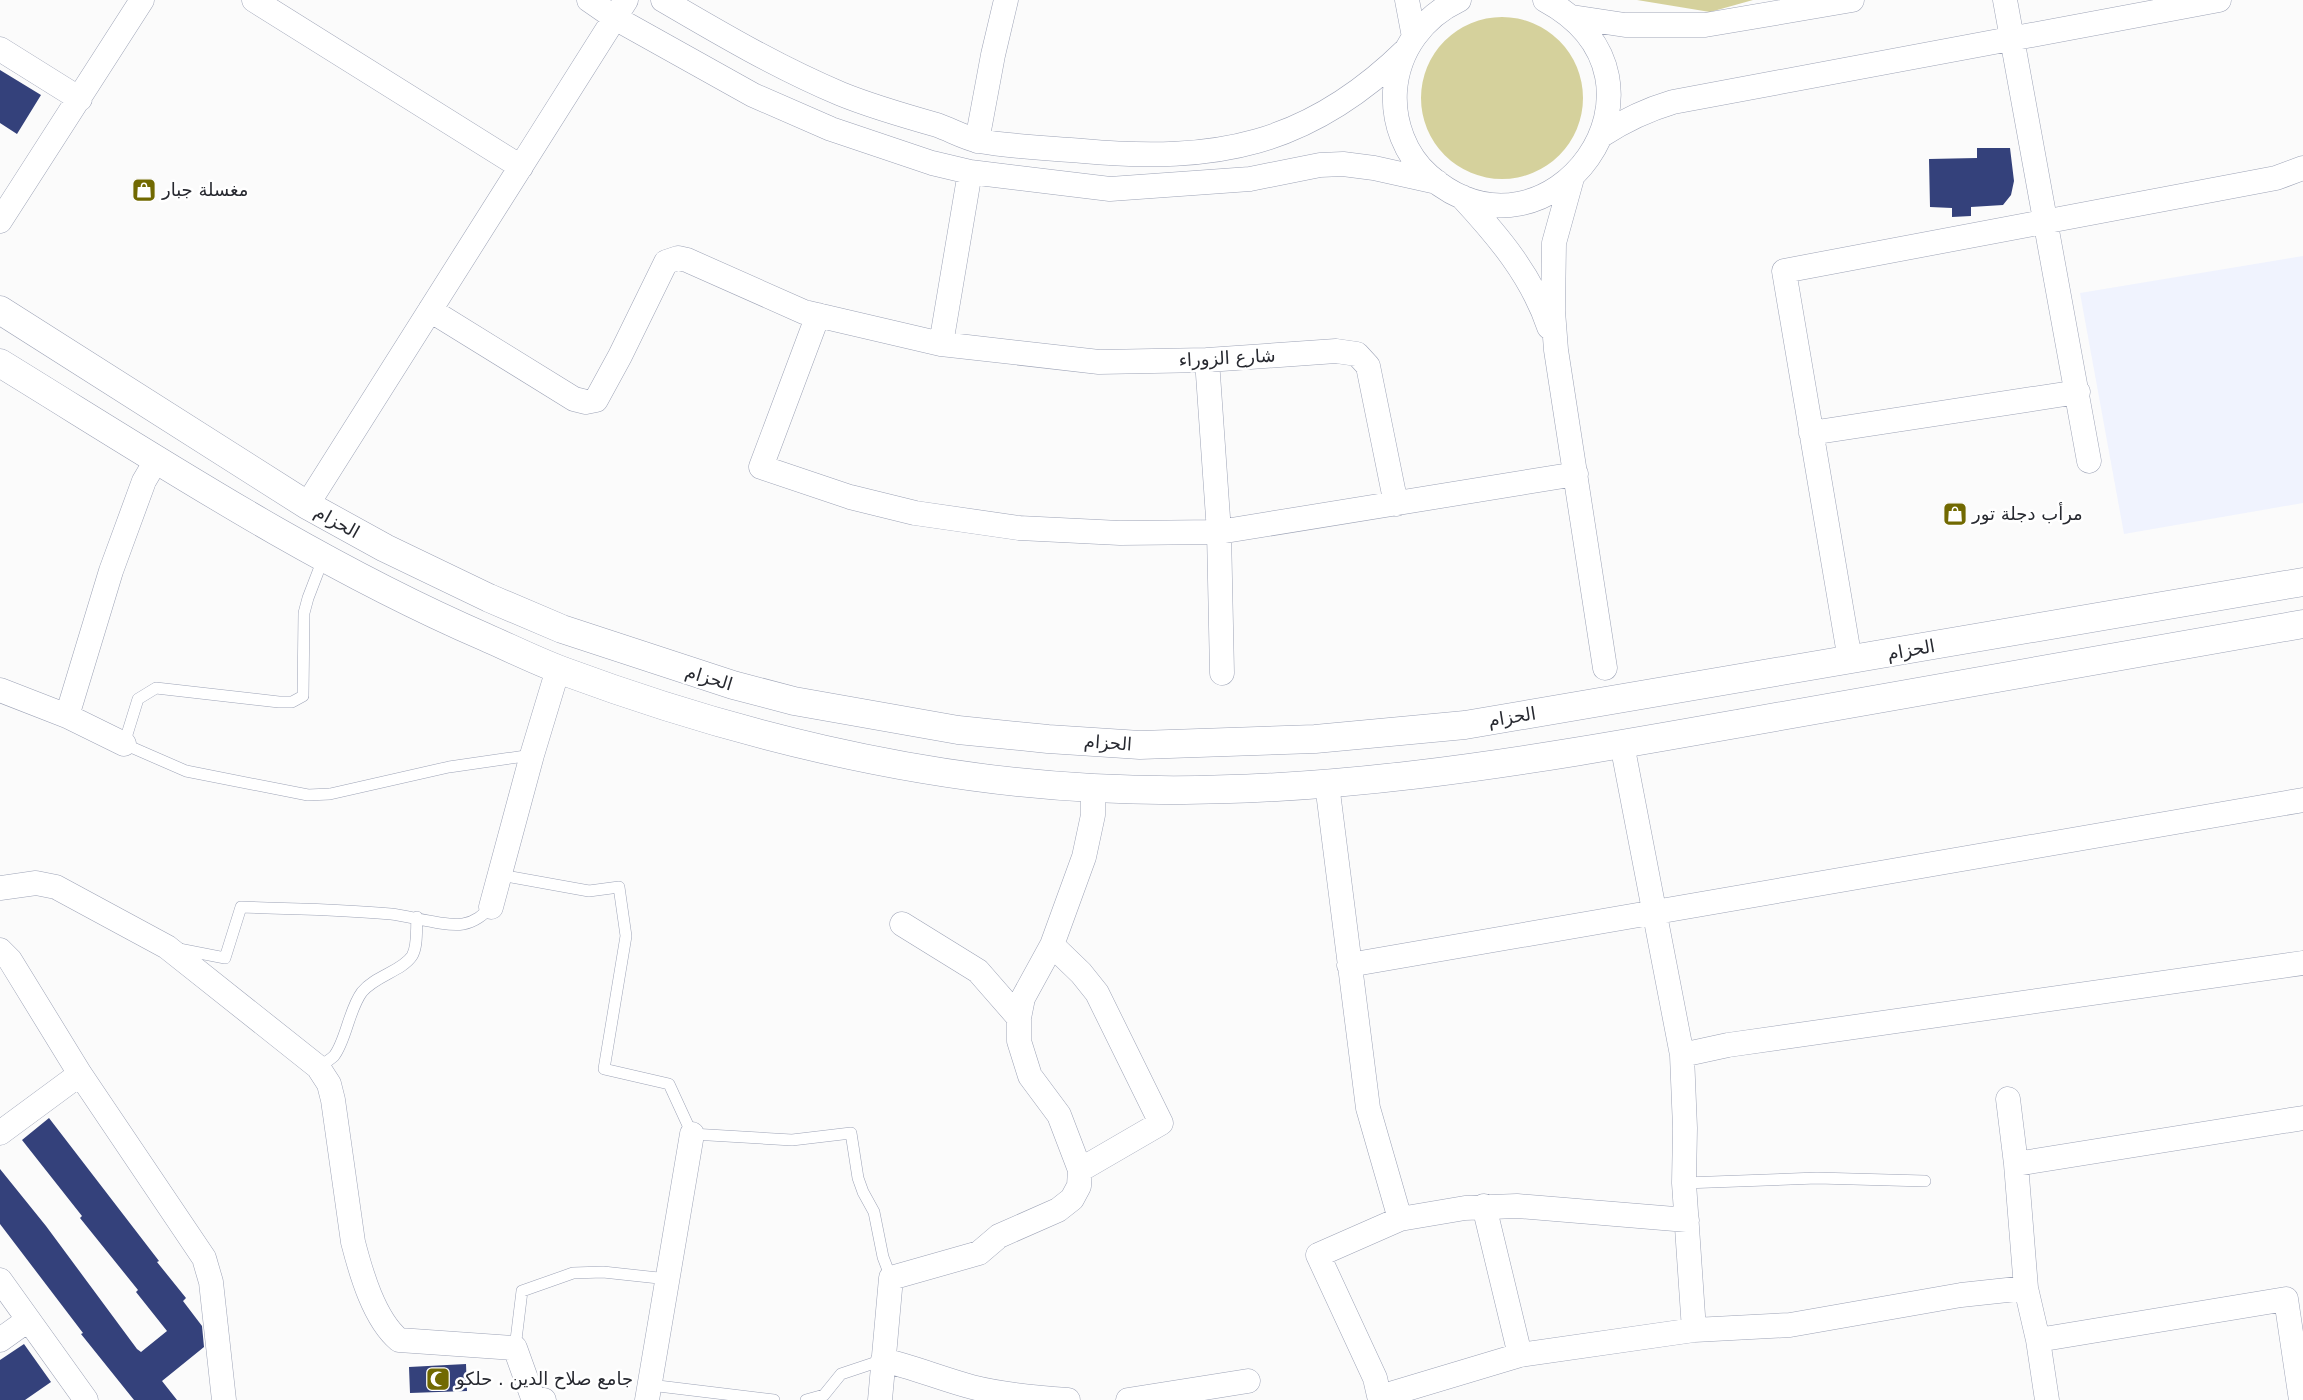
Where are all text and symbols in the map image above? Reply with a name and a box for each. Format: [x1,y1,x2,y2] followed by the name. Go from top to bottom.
[131,177,157,203] shop icon: مغسلة جبار
[161,179,248,200] place label: مغسلة جبار
[1178,344,1276,372] street label: شارع الزوراء
[311,501,363,543] street label: الحزام
[1942,501,1968,527] shop icon: مرأب دجلة تور
[1971,502,2083,525] place label: مرأب دجلة تور
[1885,635,1937,665] street label: الحزام
[683,660,735,696] street label: الحزام
[1486,702,1538,732] street label: الحزام
[1083,730,1133,756] street label: الحزام
[425,1366,451,1392] mosque icon: جامع صلاح الدين . حلكو
[455,1368,633,1390] place label: جامع صلاح الدين . حلكو

